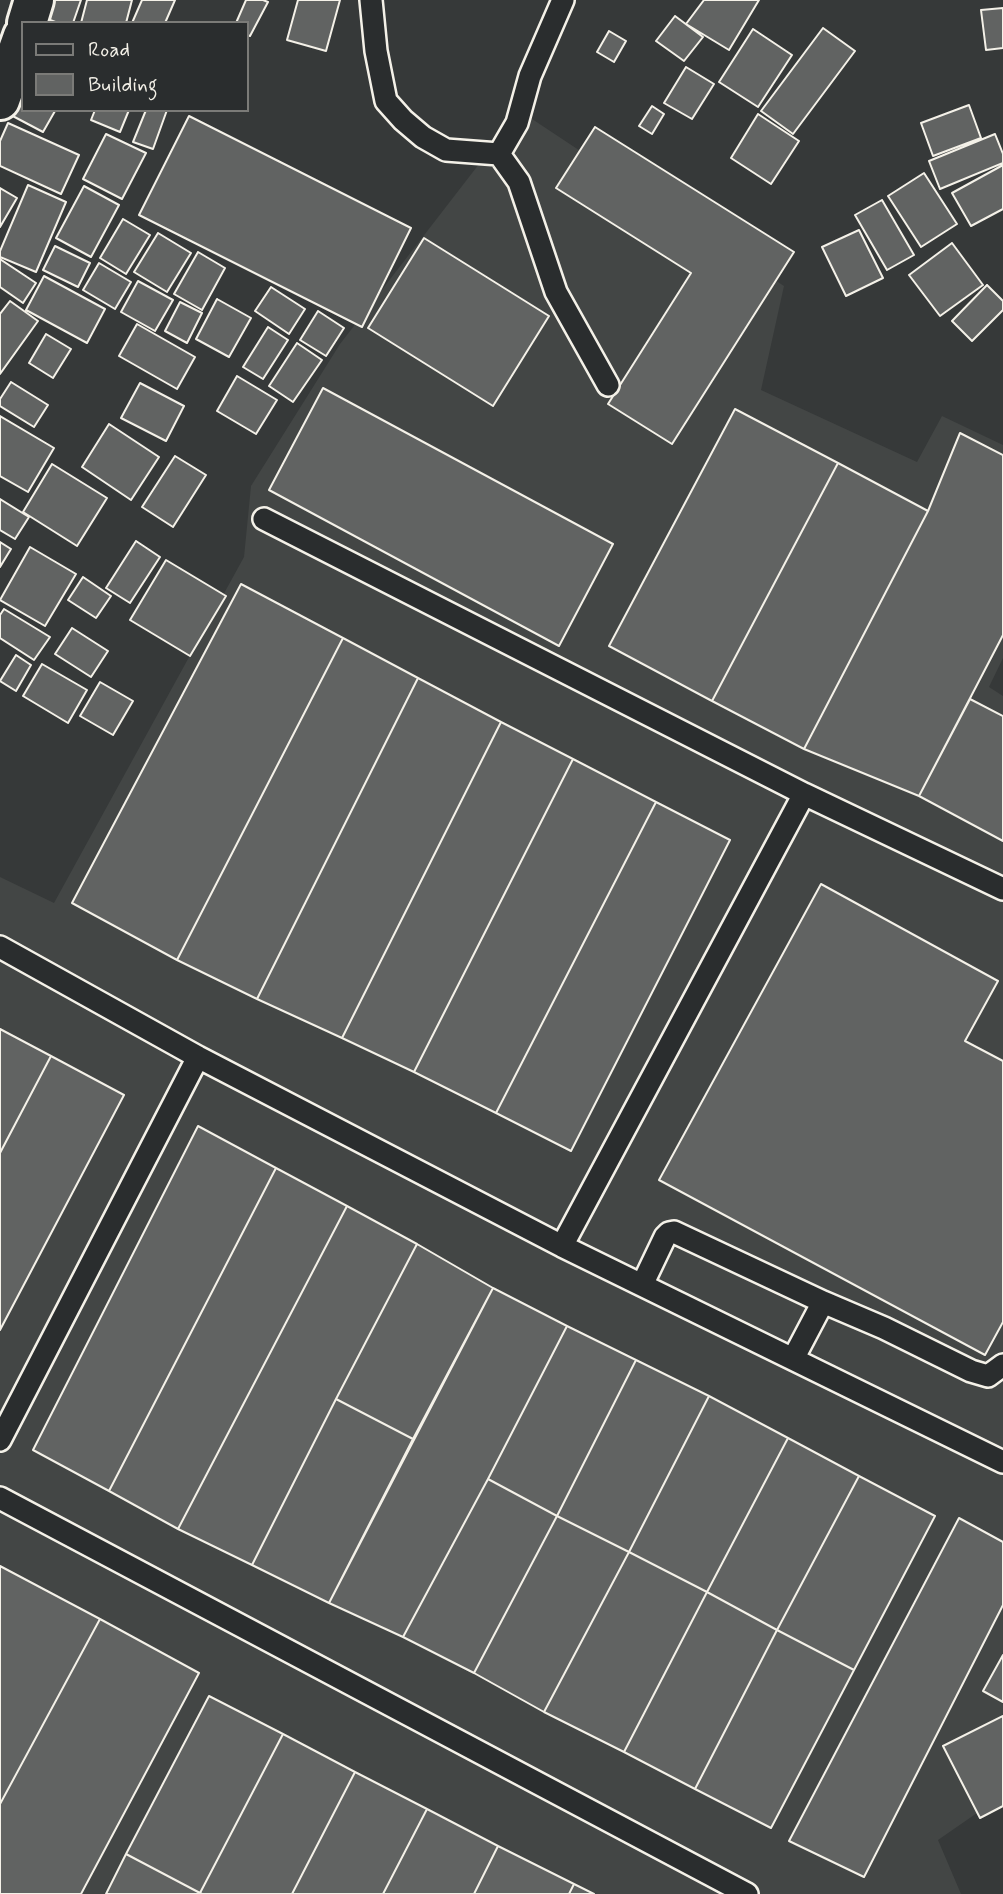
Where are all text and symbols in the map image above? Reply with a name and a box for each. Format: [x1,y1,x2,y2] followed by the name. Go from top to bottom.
[21,21,248,112] legend
[88,36,130,64] text: Road
[88,71,158,99] text: Building

